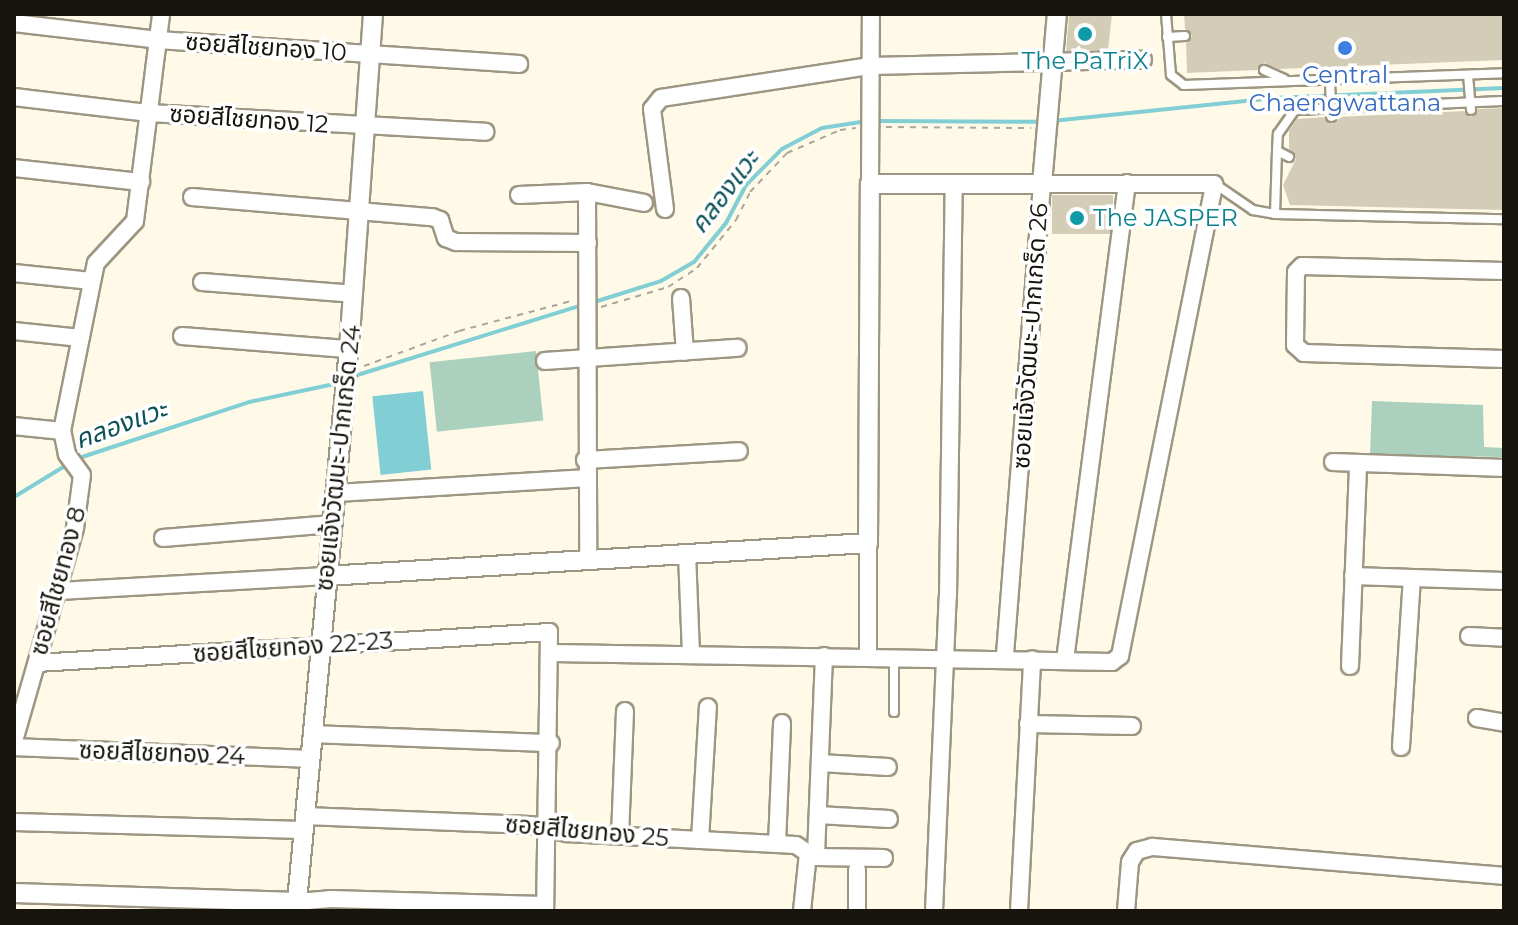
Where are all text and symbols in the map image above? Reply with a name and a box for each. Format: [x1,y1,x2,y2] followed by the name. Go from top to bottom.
[1076,25,1094,43] marker: The PaTriX
[184,27,348,67] street label: ซอยสีไชยทอง 10
[1336,39,1354,57] marker: Central Chaengwattana
[1022,47,1148,75] place label: The PaTriX
[1249,61,1441,117] place label: Central Chaengwattana
[168,99,330,139] street label: ซอยสีไชยทอง 12
[684,144,766,240] water label: คลองแวะ
[1006,202,1054,470] street label: ซอยแจ้งวัฒนะ-ปากเกร็ด 26
[1093,204,1238,232] place label: The JASPER
[1068,209,1086,227] marker: The JASPER
[310,324,366,592] street label: ซอยแจ้งวัฒนะ-ปากเกร็ด 24
[71,394,171,456] water label: คลองแวะ
[24,504,92,658] street label: ซอยสีไชยทอง 8
[192,626,394,668] street label: ซอยสีไชยทอง 22-23
[79,736,245,770] street label: ซอยสีไชยทอง 24
[504,809,670,853] street label: ซอยสีไชยทอง 25

